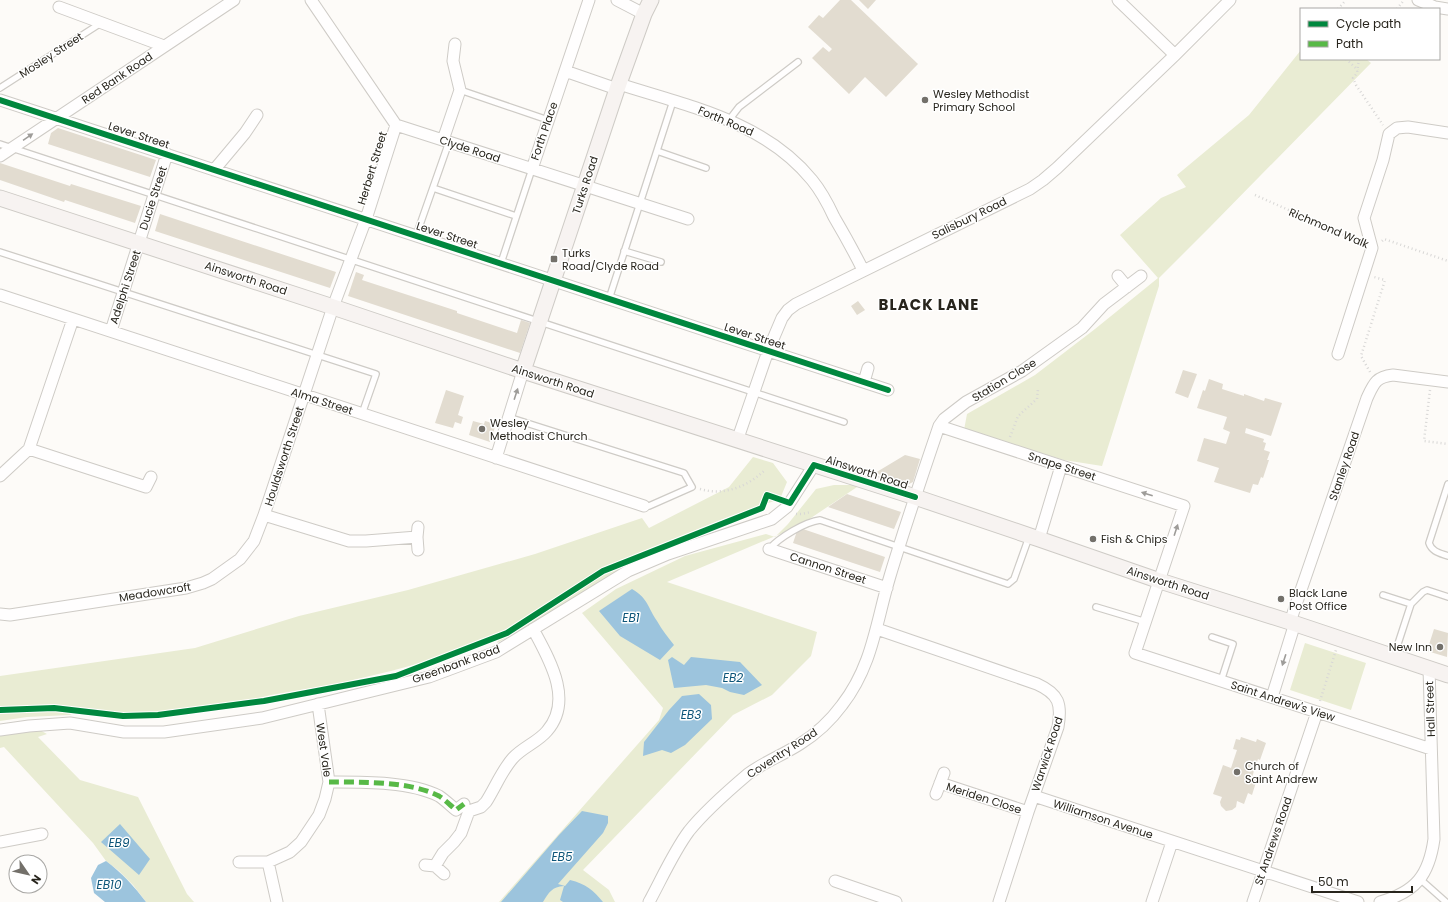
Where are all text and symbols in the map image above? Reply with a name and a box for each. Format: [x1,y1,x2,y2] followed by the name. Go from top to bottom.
[1300,8,1440,60] legend
[1336,15,1401,32] text: Cycle path
[16,28,86,82] street label: Mosley Street
[1336,35,1363,52] text: Path
[78,48,156,108] street label: Red Bank Road
[933,86,1029,115] place label: Wesley Methodist Primary School
[920,95,930,105] marker: Wesley Methodist Primary School
[527,100,561,162] street label: Forth Place
[696,102,756,140] street label: Forth Road
[106,118,172,152] street label: Lever Street
[353,129,391,207] street label: Herbert Street
[437,132,503,166] street label: Clyde Road
[23,133,33,141] one-way arrow
[568,154,602,216] street label: Turks Road
[135,164,171,232] street label: Ducie Street
[929,193,1009,243] street label: Salisbury Road
[1287,204,1372,252] street label: Richmond Walk
[414,218,480,252] street label: Lever Street
[562,245,659,274] place label: Turks Road/Clyde Road
[106,248,144,326] street label: Adelphi Street
[549,254,559,264] marker: Turks Road/Clyde Road
[203,257,289,299] street label: Ainsworth Road
[879,294,979,315] district label: BLACK LANE
[722,319,788,353] street label: Lever Street
[969,354,1039,406] street label: Station Close
[510,360,596,402] street label: Ainsworth Road
[289,383,355,419] street label: Alma Street
[513,388,519,400] one-way arrow
[260,404,308,508] street label: Houldsworth Street
[490,415,588,444] place label: Wesley Methodist Church
[477,424,487,434] marker: Wesley Methodist Church
[1325,429,1363,503] street label: Stanley Road
[1026,448,1098,484] street label: Snape Street
[824,451,910,493] street label: Ainsworth Road
[1141,491,1153,497] one-way arrow
[1173,524,1179,536] one-way arrow
[1101,531,1168,547] place label: Fish & Chips
[1088,534,1098,544] marker: Fish & Chips
[788,548,868,588] street label: Cannon Street
[1125,562,1211,604] street label: Ainsworth Road
[118,578,192,606] street label: Meadowcroft
[1289,585,1347,614] place label: Black Lane Post Office
[1276,594,1286,604] marker: Black Lane Post Office
[622,609,640,626] water label: EB1
[1389,639,1432,655] place label: New Inn
[410,641,502,687] street label: Greenbank Road
[1435,642,1445,652] marker: New Inn
[1280,655,1286,667] one-way arrow
[723,669,743,686] water label: EB2
[1229,677,1337,725] street label: Saint Andrew's View
[1421,681,1439,737] street label: Hall Street
[681,706,701,723] water label: EB3
[1027,714,1067,794] street label: Warwick Road
[312,722,336,778] street label: West Vale
[744,724,820,782] street label: Coventry Road
[1245,758,1317,787] place label: Church of Saint Andrew
[1232,767,1242,777] marker: Church of Saint Andrew
[944,778,1024,818] street label: Meriden Close
[1051,795,1155,843] street label: Williamson Avenue
[1250,795,1296,887] street label: St Andrews Road
[108,834,130,851] water label: EB9
[551,848,573,865] water label: EB5
[8,854,48,894] north arrow
[1312,868,1412,894] scale bar
[27,872,45,887] text: N
[1318,873,1349,890] text: 50 m
[97,876,122,893] water label: EB10

